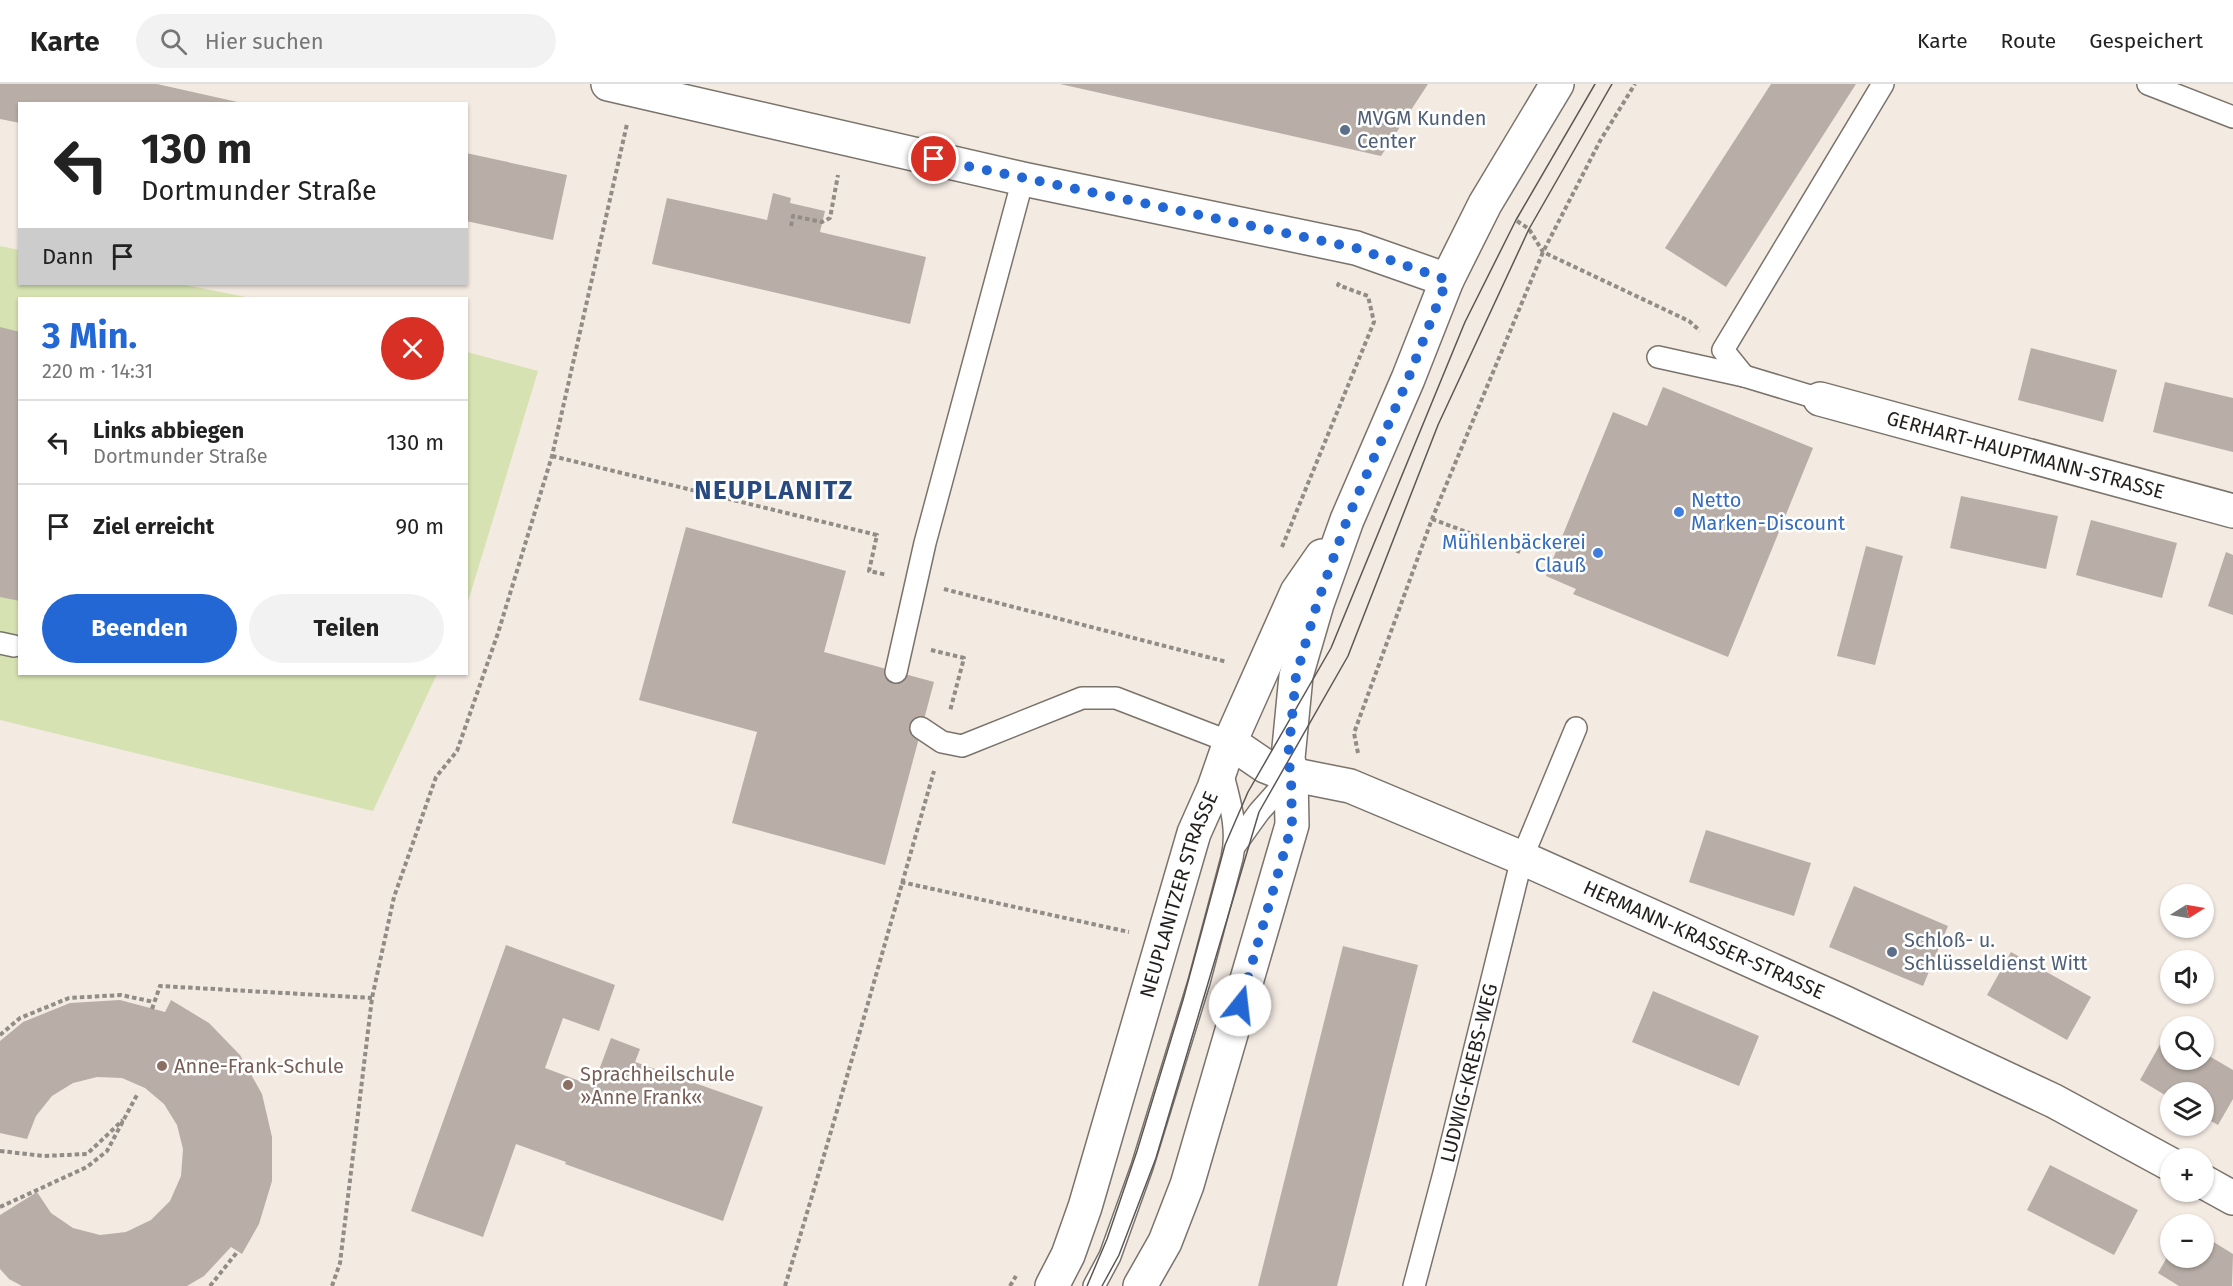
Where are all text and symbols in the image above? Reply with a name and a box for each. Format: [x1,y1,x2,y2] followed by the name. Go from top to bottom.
[136,14,556,68] search box
[30,25,100,58] text: Karte
[157,25,190,58] icon: search
[205,28,324,55] text: Hier suchen
[1917,28,1968,54] text: Karte
[2001,28,2056,54] text: Route
[2089,28,2203,54] text: Gespeichert
[1357,106,1487,153] place label: MVGM Kunden Center
[1338,123,1352,137] marker: MVGM Kunden Center
[141,124,252,174] text: 130 m
[42,126,120,204] icon: left
[908,133,959,184] pin
[917,142,950,175] icon: arrive
[141,175,377,207] text: Dortmunder Straße
[106,240,139,273] icon: arrive
[42,243,94,270] text: Dann
[42,314,137,358] text: 3 Min.
[381,317,444,380] button: close
[42,359,153,383] text: 220 m · 14:31
[1884,406,2167,504] street label: GERHART-HAUPTMANN-STRASSE
[93,417,244,444] text: Links abbiegen
[42,426,75,459] icon: left
[387,429,444,456] text: 130 m
[93,444,268,468] text: Dortmunder Straße
[694,475,854,506] district label: NEUPLANITZ
[1691,488,1846,535] place label: Netto Marken-Discount
[1672,505,1686,519] marker: Netto Marken-Discount
[42,510,75,543] icon: arrive
[93,513,214,540] text: Ziel erreicht
[395,513,444,540] text: 90 m
[1442,530,1586,577] place label: Mühlenbäckerei Clauß
[1591,546,1605,560] marker: Mühlenbäckerei Clauß
[42,594,237,663] button: Beenden
[249,594,444,663] button: Teilen
[1135,788,1223,1001] street label: NEUPLANITZER STRASSE
[1580,875,1829,1004] street label: HERMANN-KRASSER-STRASSE
[2160,884,2214,938] north arrow
[2160,884,2214,1268] map controls
[1904,928,2088,975] place label: Schloß- u. Schlüsseldienst Witt
[1885,945,1899,959] marker: Schloß- u. Schlüsseldienst Witt
[2160,950,2214,1004] button: sound
[1208,973,1272,1037] position arrow
[1435,981,1503,1165] street label: LUDWIG-KREBS-WEG
[2160,1016,2214,1070] button: search
[174,1054,344,1078] place label: Anne-Frank-Schule
[155,1059,169,1073] marker: Anne-Frank-Schule
[580,1062,735,1109] place label: Sprachheilschule »Anne Frank«
[561,1078,575,1092] marker: Sprachheilschule »Anne Frank«
[2160,1082,2214,1136] button: layers
[2160,1148,2214,1202] button: +
[2160,1214,2214,1268] button: −

